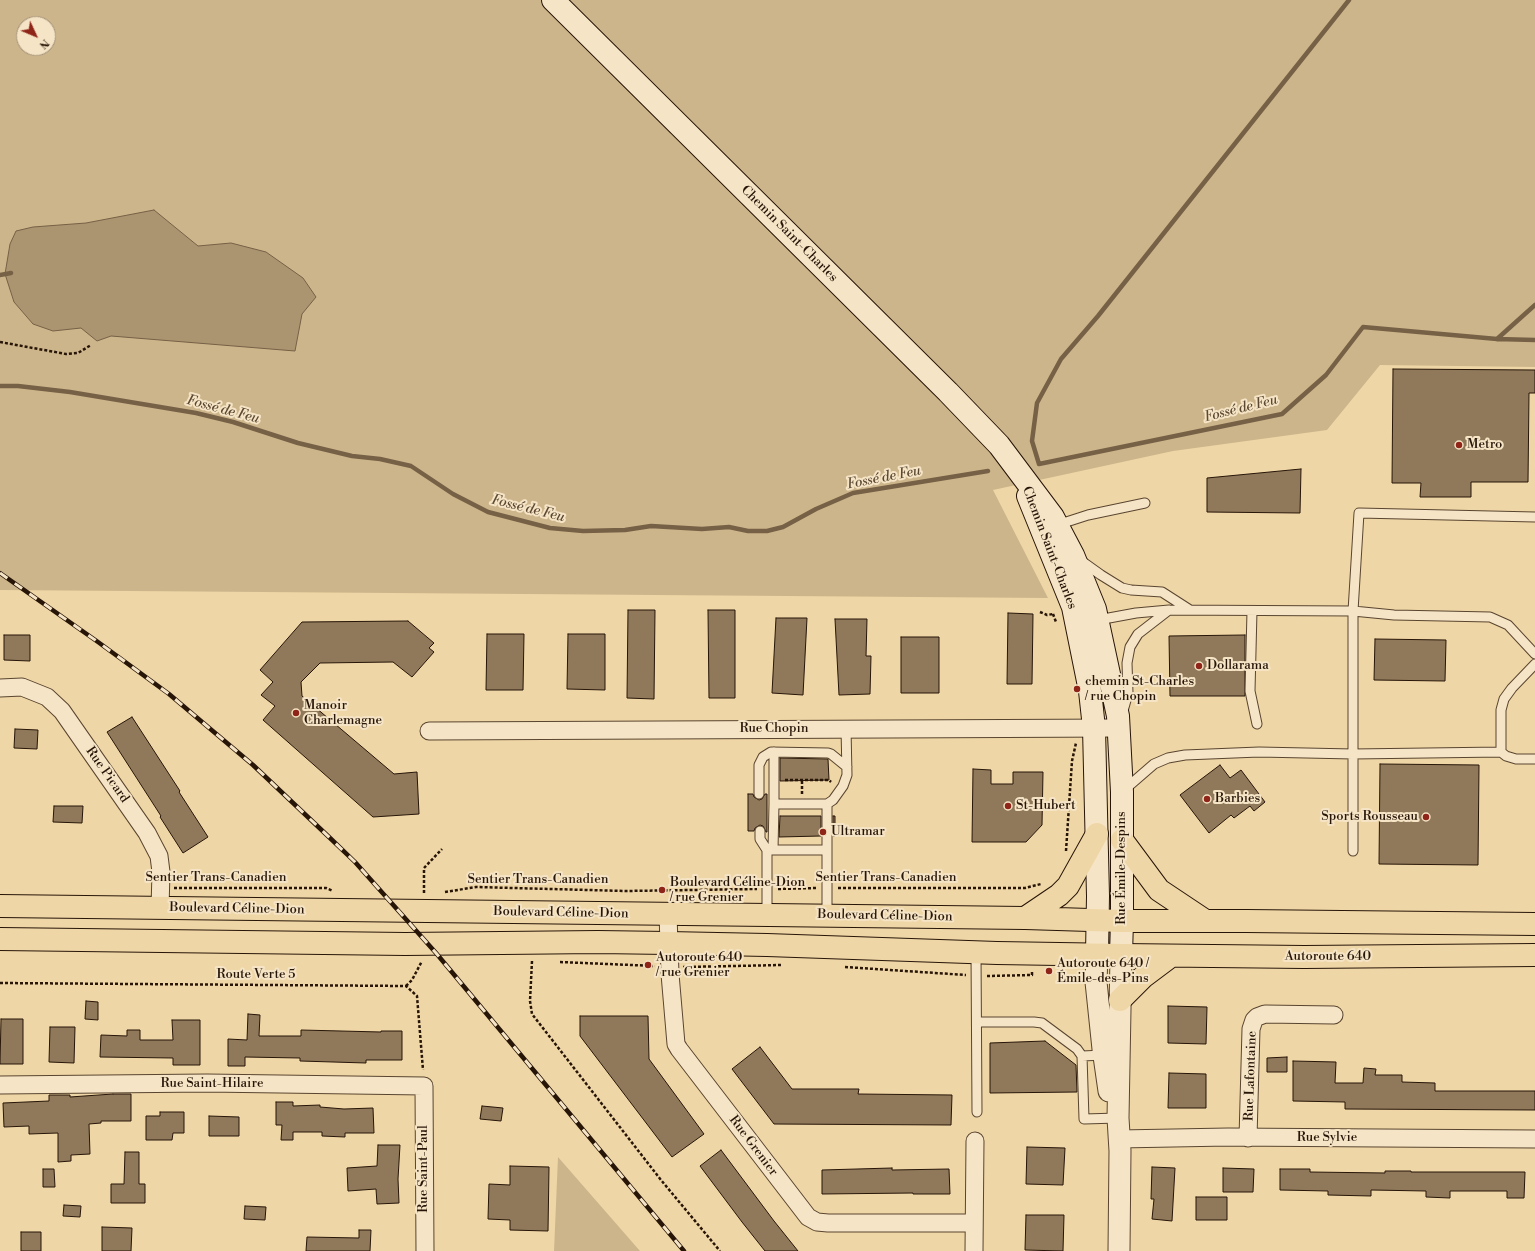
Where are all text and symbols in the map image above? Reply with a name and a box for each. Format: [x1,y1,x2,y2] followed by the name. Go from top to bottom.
[16,16,56,56] north arrow
[36,36,52,52] text: N
[737,182,841,286] street label: Chemin Saint-Charles
[185,392,261,428] water label: Fossé de Feu
[1203,392,1279,426] water label: Fossé de Feu
[1467,437,1502,453] place label: Metro
[1454,440,1464,450] marker: Metro
[846,463,922,493] water label: Fossé de Feu
[1018,484,1080,612] street label: Chemin Saint-Charles
[490,492,566,526] water label: Fossé de Feu
[1207,658,1269,674] place label: Dollarama
[1194,661,1204,671] marker: Dollarama
[1085,674,1194,705] place label: chemin St-Charles / rue Chopin
[1072,684,1082,694] marker: chemin St-Charles / rue Chopin
[304,698,382,729] place label: Manoir Charlemagne
[291,708,301,718] marker: Manoir Charlemagne
[739,721,809,737] street label: Rue Chopin
[82,744,132,806] street label: Rue Picard
[1215,791,1260,807] place label: Barbies
[1202,794,1212,804] marker: Barbies
[1016,798,1076,814] place label: St-Hubert
[1003,801,1013,811] marker: St-Hubert
[1321,809,1418,825] place label: Sports Rousseau
[1114,811,1130,925] street label: Rue Émile-Despins
[1421,812,1431,822] marker: Sports Rousseau
[831,824,885,840] place label: Ultramar
[818,827,828,837] marker: Ultramar
[146,870,286,886] street label: Sentier Trans-Canadien
[816,870,956,886] street label: Sentier Trans-Canadien
[468,872,608,888] street label: Sentier Trans-Canadien
[670,875,805,906] place label: Boulevard Céline-Dion / rue Grenier
[657,885,667,895] marker: Boulevard Céline-Dion / rue Grenier
[169,900,305,918] street label: Boulevard Céline-Dion
[493,904,629,922] street label: Boulevard Céline-Dion
[817,907,953,925] street label: Boulevard Céline-Dion
[1285,949,1371,965] street label: Autoroute 640
[656,950,742,981] place label: Autoroute 640 / rue Grenier
[1057,956,1149,987] place label: Autoroute 640 / Émile-des-Pins
[643,960,653,970] marker: Autoroute 640 / rue Grenier
[1044,966,1054,976] marker: Autoroute 640 / Émile-des-Pins
[217,967,295,983] street label: Route Verte 5
[1242,1031,1260,1121] street label: Rue Lafontaine
[161,1076,263,1092] street label: Rue Saint-Hilaire
[725,1113,781,1179] street label: Rue Grenier
[416,1125,432,1213] street label: Rue Saint-Paul
[1297,1130,1357,1146] street label: Rue Sylvie

